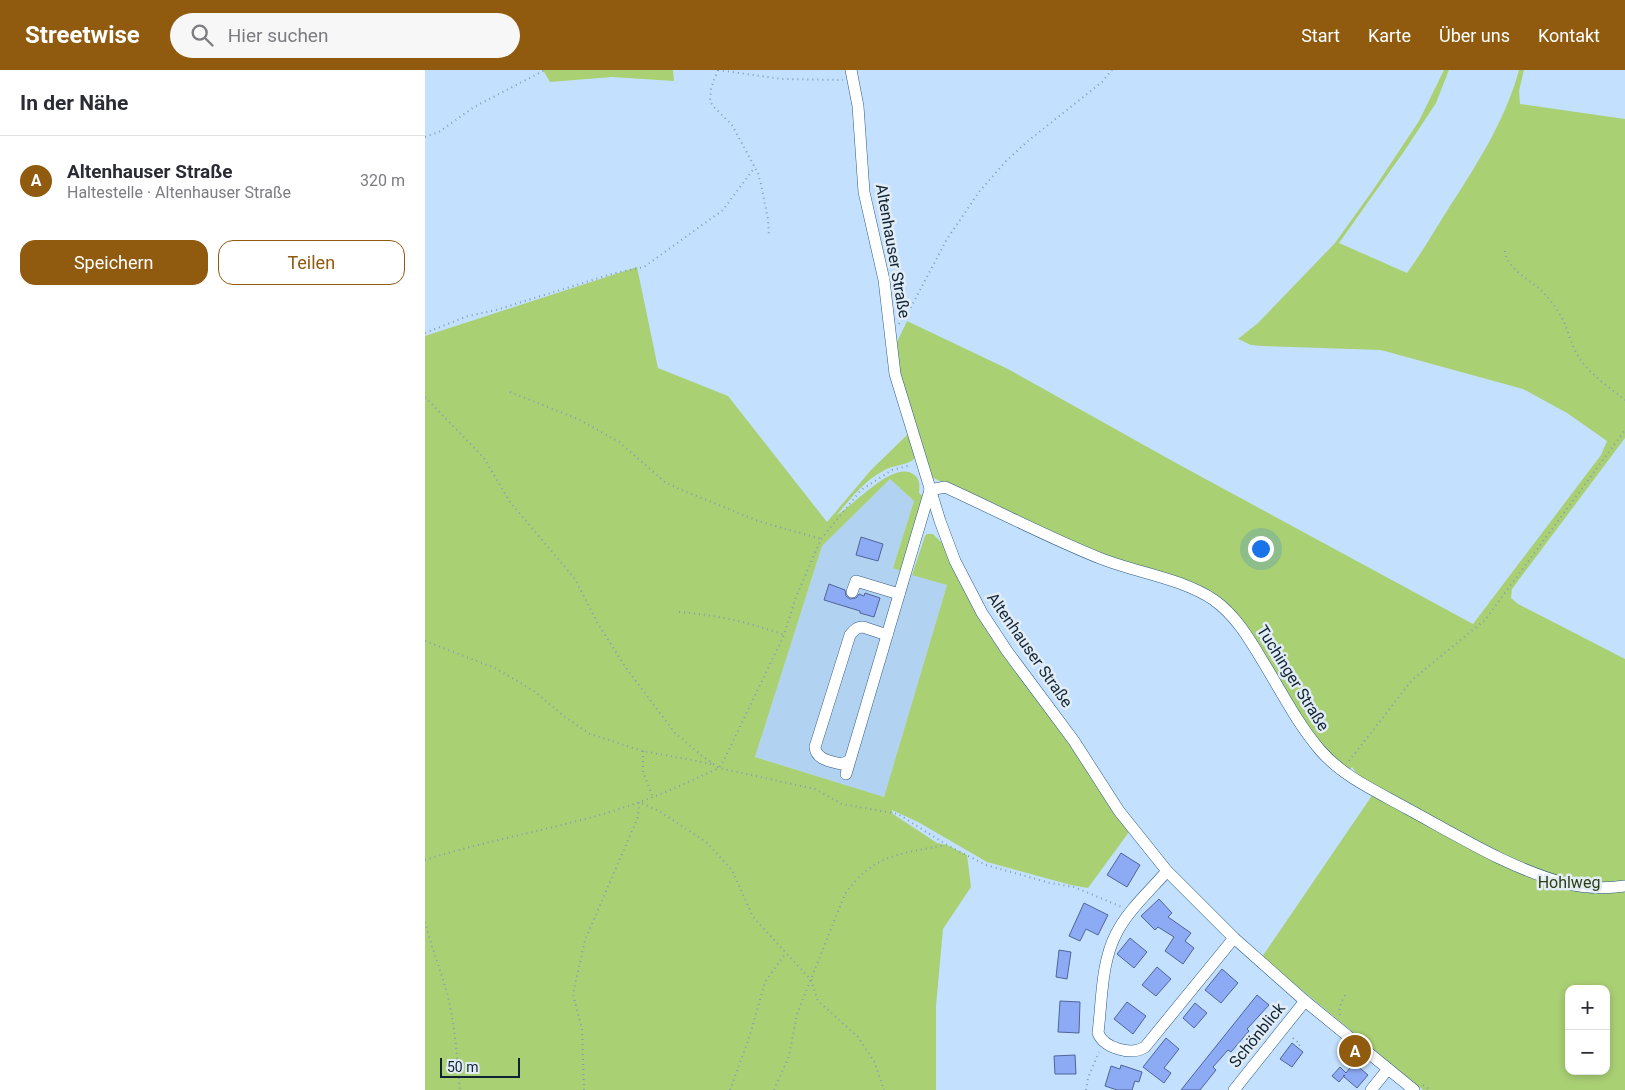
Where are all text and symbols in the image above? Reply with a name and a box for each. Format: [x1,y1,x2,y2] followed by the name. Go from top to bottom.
[170,13,520,58] search box
[25,21,140,49] text: Streetwise
[188,21,216,49] icon: search
[228,24,328,47] text: Hier suchen
[1301,25,1340,46] text: Start
[1368,25,1411,46] text: Karte
[1439,25,1510,46] text: Über uns
[1538,25,1600,46] text: Kontakt
[20,91,128,115] text: In der Nähe
[67,160,233,183] text: Altenhauser Straße
[31,171,41,190] text: A
[360,171,405,190] text: 320 m
[872,182,914,320] street label: Altenhauser Straße
[67,183,291,202] text: Haltestelle · Altenhauser Straße
[20,240,208,285] button: Speichern
[218,240,405,285] button: Teilen
[1248,536,1274,562] your location
[983,589,1077,711] street label: Altenhauser Straße
[1253,622,1333,734] street label: Tuchinger Straße
[1538,873,1600,892] park label: Hohlweg
[1565,985,1610,1075] map controls
[1565,985,1610,1030] button: +
[1225,998,1289,1071] street label: Schönblick
[1565,1030,1610,1075] button: −
[1339,1032,1371,1070] pin: A
[440,1055,520,1078] scale bar
[447,1059,479,1075] text: 50 m

